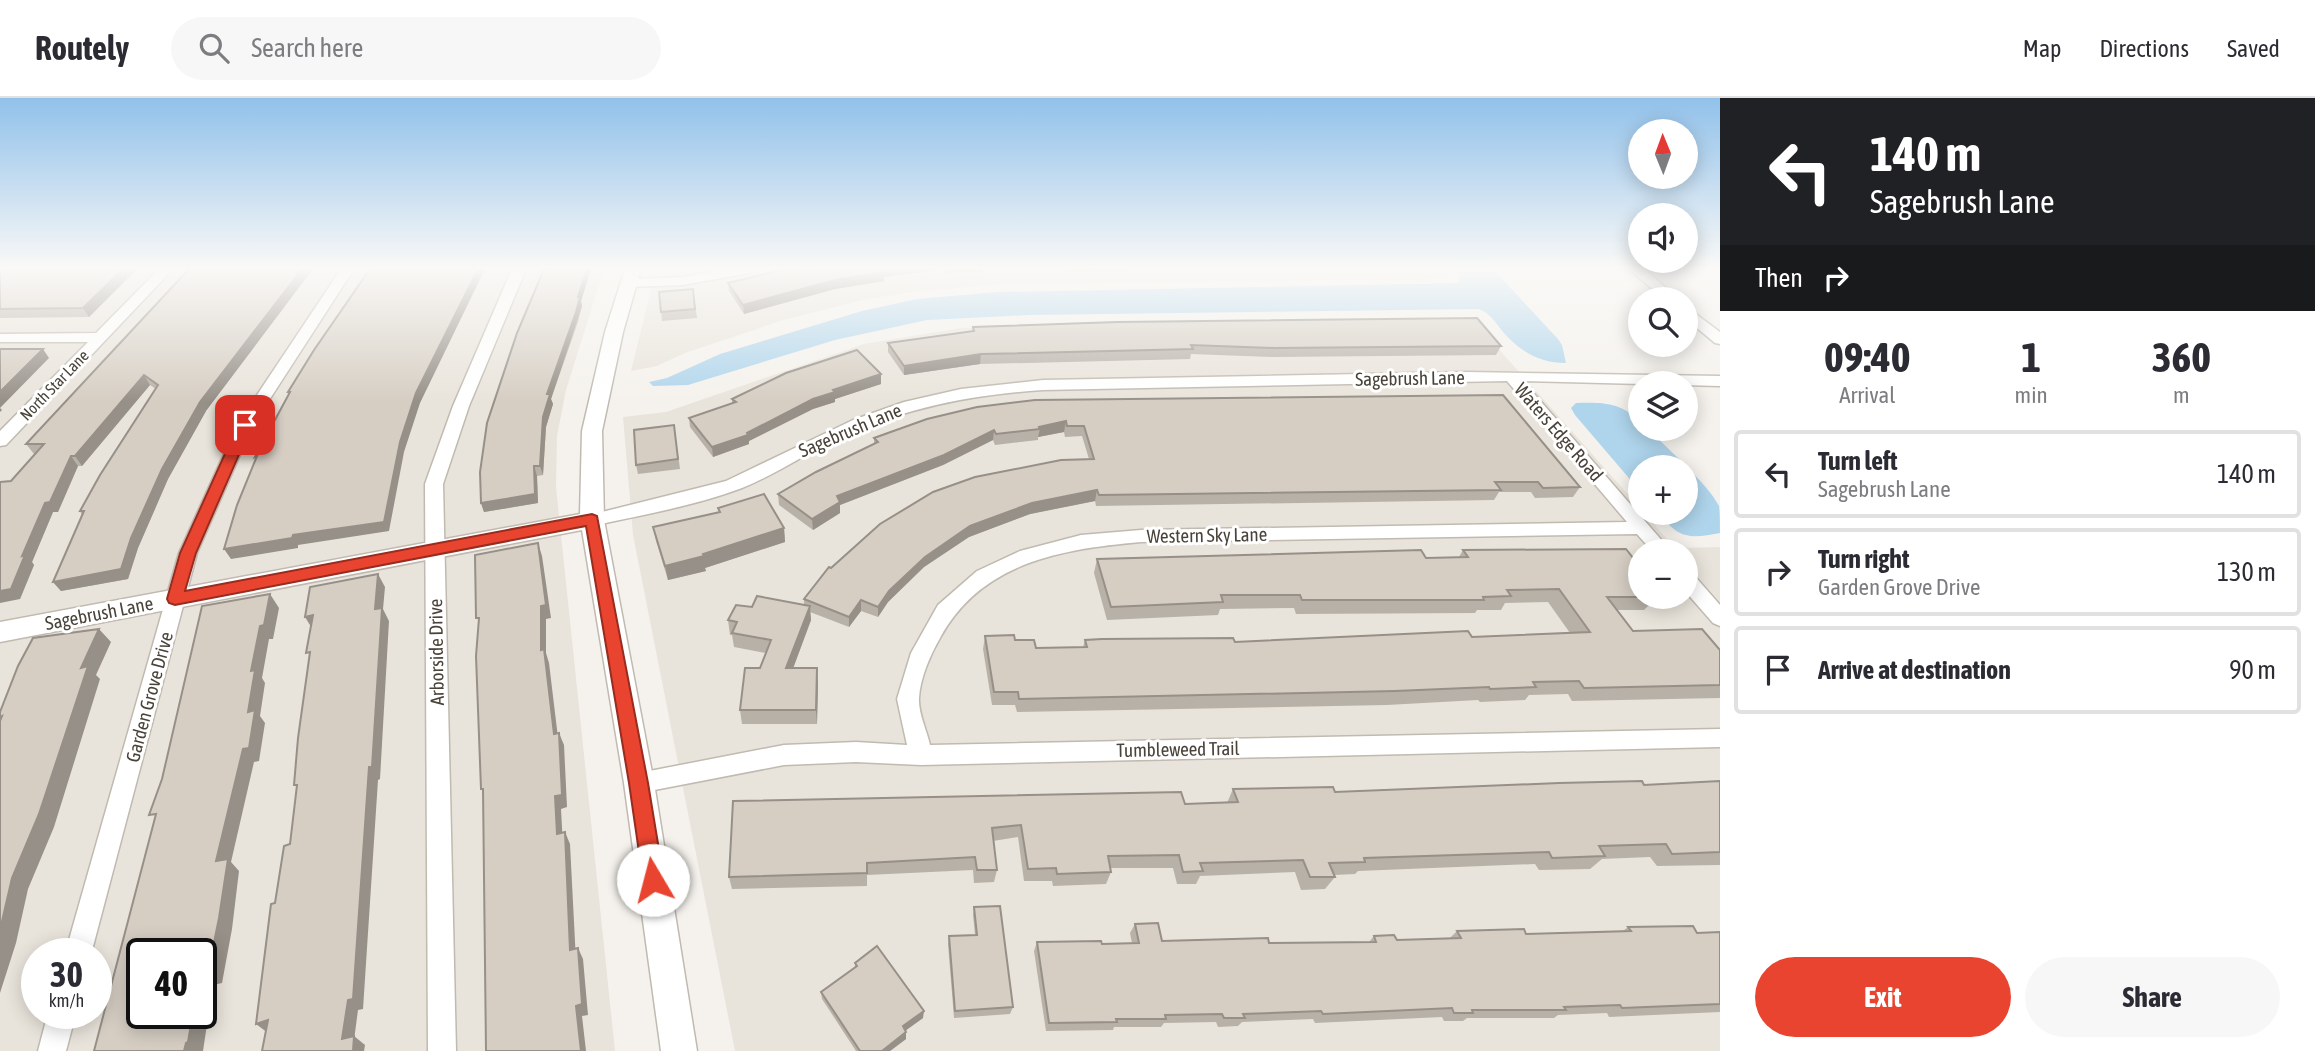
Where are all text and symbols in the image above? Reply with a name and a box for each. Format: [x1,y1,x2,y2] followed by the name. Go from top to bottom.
[171,17,661,80] search box
[35,29,129,67] text: Routely
[195,29,233,67] icon: search
[251,33,363,63] text: Search here
[2023,35,2061,62] text: Map
[2099,35,2189,62] text: Directions
[2227,35,2280,62] text: Saved
[1628,119,1698,189] north arrow
[1628,119,1698,609] map controls
[1870,125,1981,181] text: 140 m
[1755,126,1846,217] icon: left
[1870,183,2055,220] text: Sagebrush Lane
[1628,203,1698,273] button: sound
[1817,259,1855,297] icon: right
[1755,263,1803,293] text: Then
[1628,287,1698,357] button: search
[1824,333,1911,381] text: 09:40
[2021,333,2041,381] text: 1
[2152,333,2211,381] text: 360
[16,346,92,424] street label: North Star Lane
[1355,366,1465,390] street label: Sagebrush Lane
[1628,371,1698,441] button: layers
[1510,378,1608,486] street label: Waters Edge Road
[1839,382,1895,408] text: Arrival
[2015,382,2048,408] text: min
[2173,382,2190,408] text: m
[215,395,275,455] pin
[795,398,905,462] street label: Sagebrush Lane
[226,406,264,444] icon: arrive
[1818,446,1898,476] text: Turn left
[1628,455,1698,525] button: +
[1759,455,1797,493] icon: left
[2217,459,2276,489] text: 140 m
[1818,476,1951,502] text: Sagebrush Lane
[1146,523,1268,547] street label: Western Sky Lane
[1628,539,1698,609] button: −
[1818,544,1909,574] text: Turn right
[1759,553,1797,591] icon: right
[2217,557,2276,587] text: 130 m
[1818,574,1980,600] text: Garden Grove Drive
[43,592,155,634] street label: Sagebrush Lane
[424,598,448,706] street label: Arborside Drive
[121,629,177,765] street label: Garden Grove Drive
[1759,651,1797,689] icon: arrive
[1818,655,2011,685] text: Arrive at destination
[2229,655,2276,685] text: 90 m
[1116,737,1240,761] street label: Tumbleweed Trail
[616,843,690,917] position arrow
[126,938,217,1029] speed limit sign: 40
[50,954,83,994] text: 30
[1755,957,2011,1037] button: Exit
[2025,957,2280,1037] button: Share
[49,990,84,1011] text: km/h

